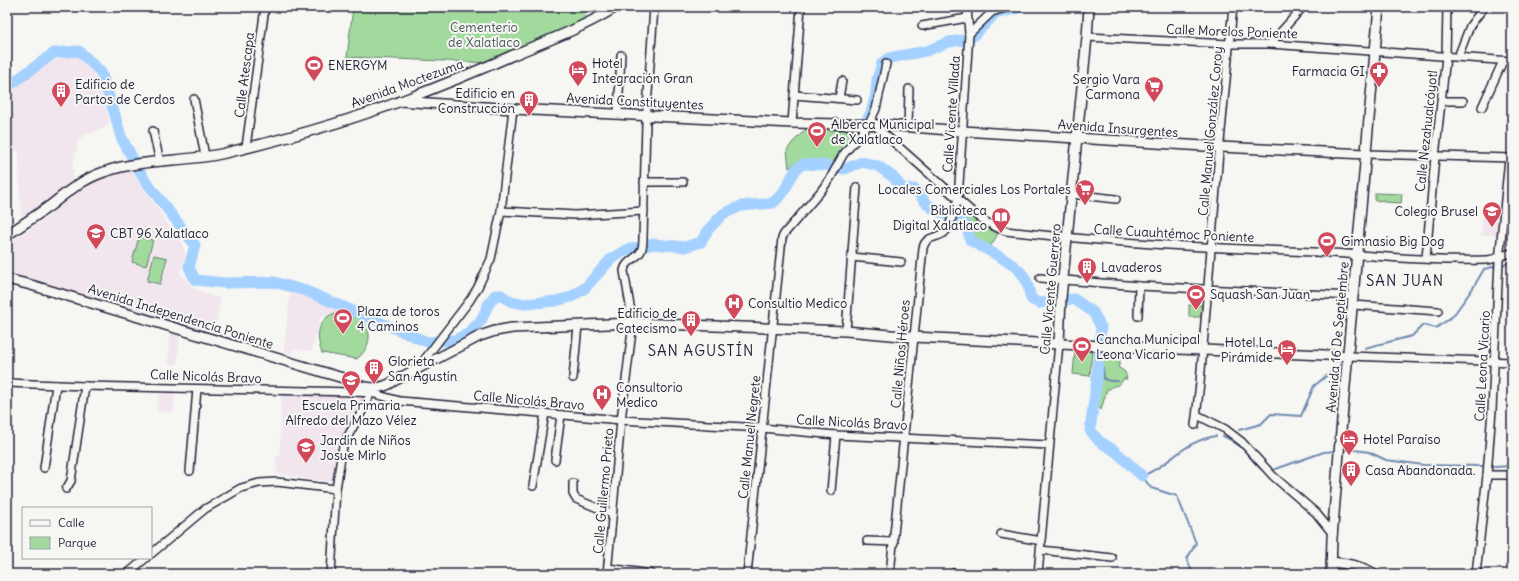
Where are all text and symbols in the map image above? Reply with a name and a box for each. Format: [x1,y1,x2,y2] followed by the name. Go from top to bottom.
[448,19,520,51] park label: Cementerio de Xalatlaco
[1166,21,1298,42] street label: Calle Morelos Poniente
[231,31,258,119] street label: Calle Atescapa
[1195,45,1226,217] street label: Calle Manuel González Coroy
[303,54,325,82] sports icon: ENERGYM
[349,55,466,112] street label: Avenida Moctezuma
[592,55,693,87] place label: Hotel Integración Gran
[939,55,964,173] street label: Calle Vicente Villada
[328,57,388,74] place label: ENERGYM
[567,59,589,87] hotel icon: Hotel Integración Gran
[1368,60,1390,88] pharmacy icon: Farmacia GI
[1292,63,1365,80] place label: Farmacia GI
[1412,69,1441,193] street label: Calle Nezahualcóyotl
[1072,71,1140,103] place label: Sergio Vara Carmona
[1143,75,1165,103] supermarket icon: Sergio Vara Carmona
[75,76,175,108] place label: Edificio de Partos de Cerdos
[50,80,72,108] building icon: Edificio de Partos de Cerdos
[438,85,515,117] place label: Edificio en Construcción
[518,89,540,117] building icon: Edificio en Construcción
[566,89,704,114] street label: Avenida Constituyentes
[831,116,934,148] place label: Alberca Municipal de Xalatlaco
[1057,116,1179,141] street label: Avenida Insurgentes
[806,120,828,148] sports icon: Alberca Municipal de Xalatlaco
[1074,178,1096,206] supermarket icon: Locales Comerciales Los Portales
[878,181,1071,198] place label: Locales Comerciales Los Portales
[1481,200,1503,228] school or university icon: Colegio Brusel
[893,202,987,234] place label: Biblioteca Digital Xalatlaco
[1395,203,1478,220] place label: Colegio Brusel
[990,206,1012,234] library icon: Biblioteca Digital Xalatlaco
[1093,221,1255,246] street label: Calle Cuauhtémoc Poniente
[85,222,107,250] school or university icon: CBT 96 Xalatlaco
[1036,223,1065,355] street label: Calle Vicente Guerrero
[110,225,209,242] place label: CBT 96 Xalatlaco
[1316,230,1338,258] sports icon: Gimnasio Big Dog
[1341,233,1444,250] place label: Gimnasio Big Dog
[1076,256,1098,284] building icon: Lavaderos
[1101,259,1162,276] place label: Lavaderos
[1322,261,1353,413] street label: Avenida 16 De Septiembre
[1366,271,1444,290] district label: SAN JUAN
[86,280,276,353] street label: Avenida Independencia Poniente
[1185,283,1207,311] sports icon: Squash San Juan
[1210,286,1311,303] place label: Squash San Juan
[723,292,745,320] hospital icon: Consultio Medico
[748,295,847,312] place label: Consultio Medico
[887,299,914,409] street label: Calle Niños Héroes
[357,303,440,335] place label: Plaza de toros 4 Caminos
[616,305,677,337] place label: Edificio de Catecismo
[332,307,354,335] sports icon: Plaza de toros 4 Caminos
[680,309,702,337] building icon: Edificio de Catecismo
[1471,310,1494,422] street label: Calle Leona Vicario
[1096,331,1200,363] place label: Cancha Municipal Leona Vicario
[1221,334,1273,366] place label: Hotel La Pirámide
[1071,335,1093,363] sports icon: Cancha Municipal Leona Vicario
[1276,338,1298,366] hotel icon: Hotel La Pirámide
[648,341,754,360] district label: SAN AGUSTÍN
[388,353,458,385] place label: Glorieta San Agustín
[363,357,385,385] building icon: Glorieta San Agustín
[150,366,262,387] street label: Calle Nicolás Bravo
[340,369,362,397] school or university icon: Escuela Primaria Alfredo del Mazo Vélez
[735,375,764,500] street label: Calle Manuel Negrete
[616,379,683,411] place label: Consultorio Medico
[591,383,613,411] hospital icon: Consultorio Medico
[473,387,585,414] street label: Calle Nicolás Bravo
[285,397,417,429] place label: Escuela Primaria Alfredo del Mazo Vélez
[796,411,908,434] street label: Calle Nicolás Bravo
[590,427,617,555] street label: Calle Guillermo Prieto
[1338,428,1360,456] hotel icon: Hotel Paraíso
[1363,431,1440,448] place label: Hotel Paraíso
[320,432,411,464] place label: Jardín de Niños Josue Mirlo
[295,436,317,464] school or university icon: Jardín de Niños Josue Mirlo
[1340,459,1362,487] building icon: Casa Abandonada.
[1365,462,1475,479] place label: Casa Abandonada.
[22,507,152,559] legend
[58,515,85,530] text: Calle
[58,535,97,550] text: Parque

